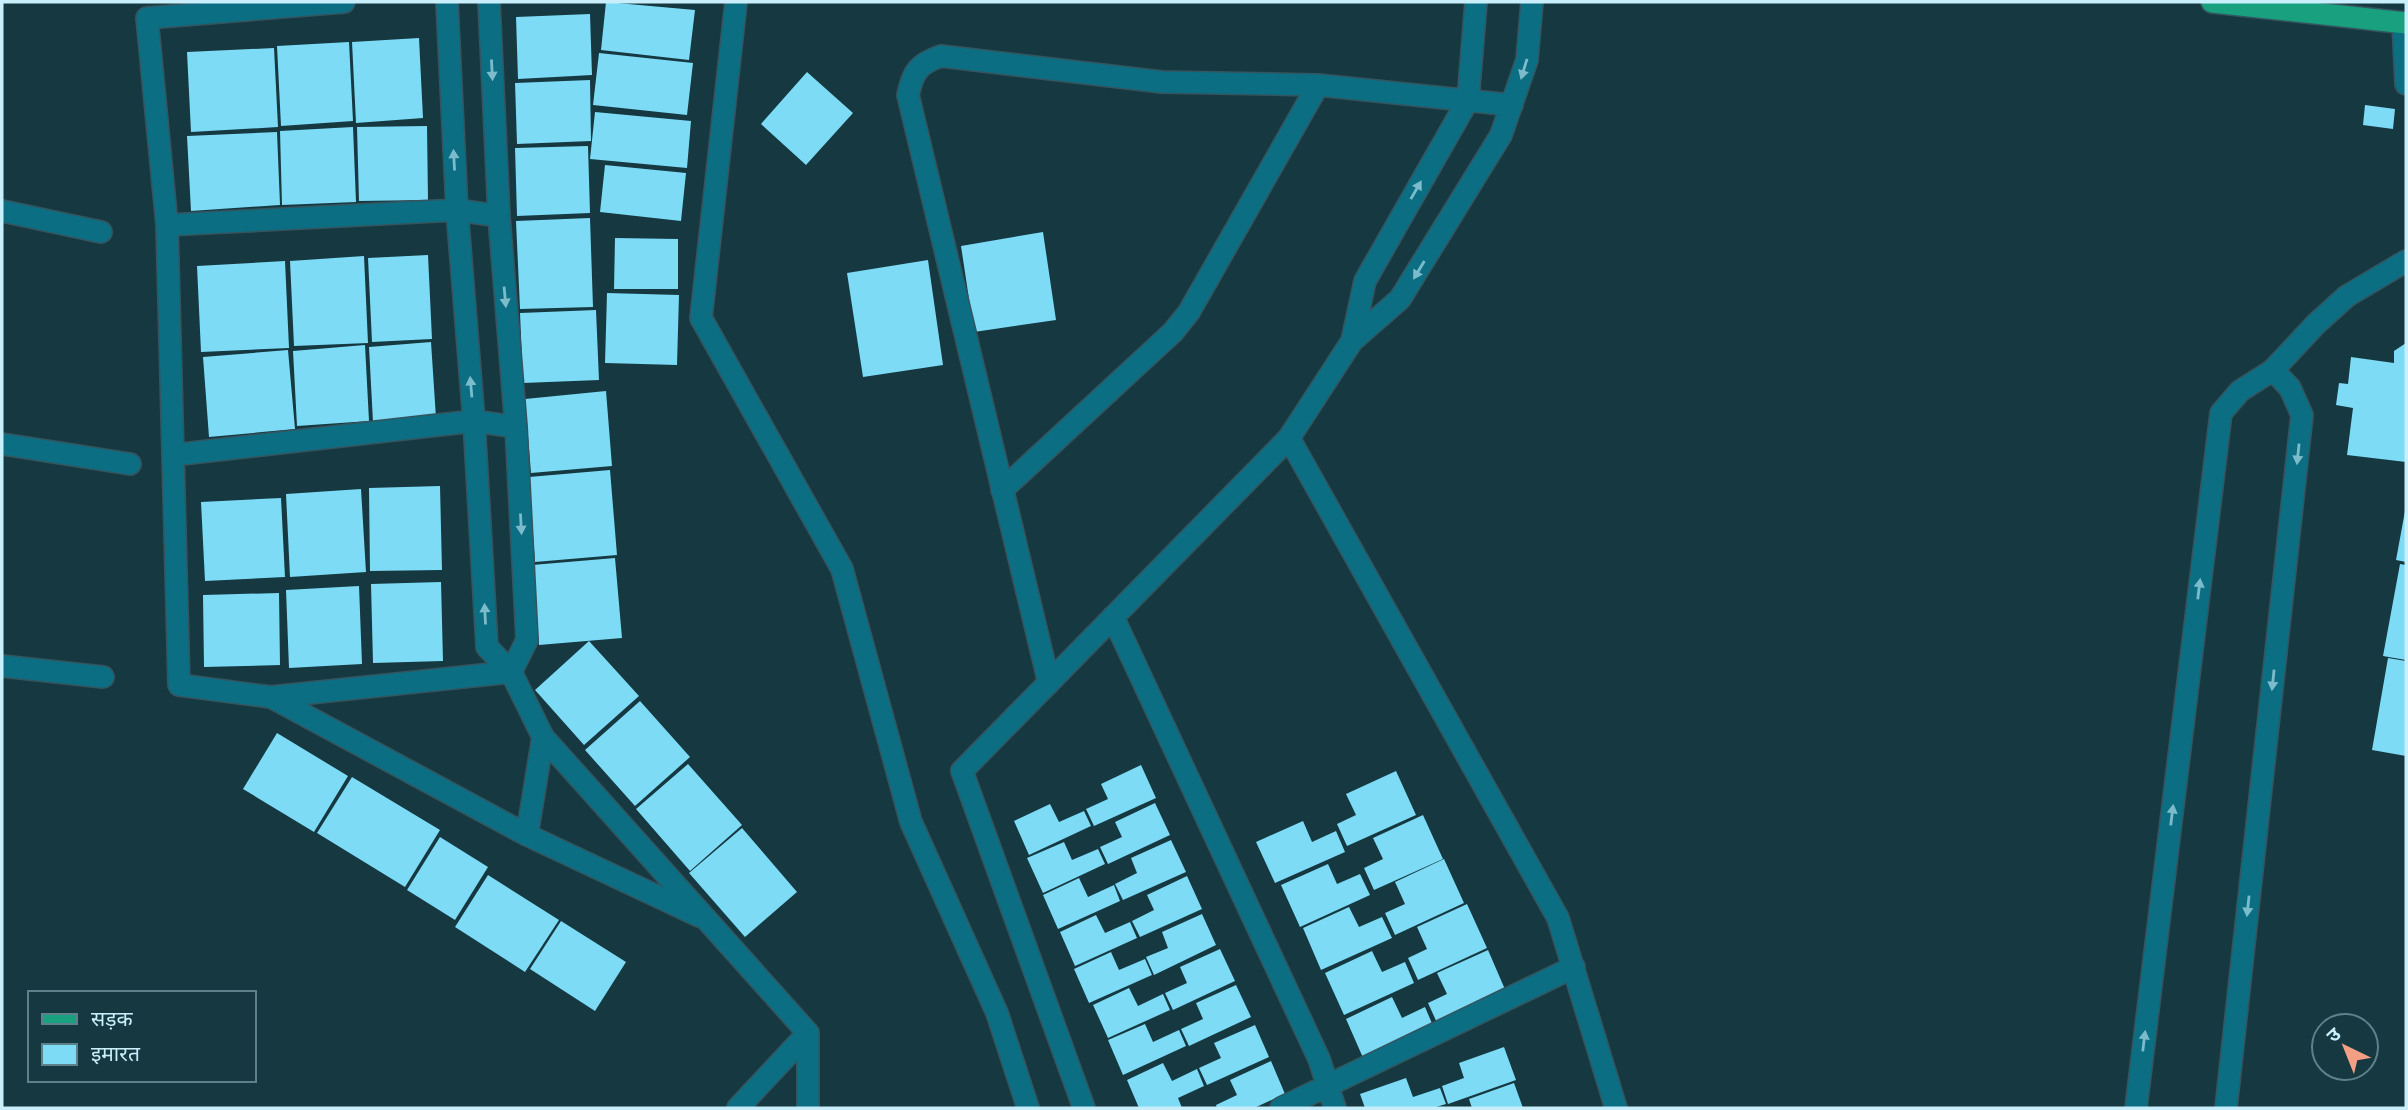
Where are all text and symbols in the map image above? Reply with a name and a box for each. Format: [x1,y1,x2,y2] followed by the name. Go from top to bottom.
[487,59,498,81] one-way arrow
[1518,59,1528,80] one-way arrow
[449,149,460,171] one-way arrow
[1410,180,1422,200] one-way arrow
[1412,260,1425,279] one-way arrow
[500,286,511,308] one-way arrow
[465,375,476,397] one-way arrow
[2292,443,2303,465] one-way arrow
[516,513,527,535] one-way arrow
[2194,578,2205,600] one-way arrow
[479,602,490,624] one-way arrow
[2267,669,2278,691] one-way arrow
[2166,804,2177,826] one-way arrow
[2243,895,2254,917] one-way arrow
[28,991,256,1082] legend
[91,1002,133,1034] text: सड़क
[2310,1012,2380,1082] north arrow
[2319,1019,2348,1049] text: उ
[2138,1029,2149,1051] one-way arrow
[91,1037,141,1069] text: इमारत

